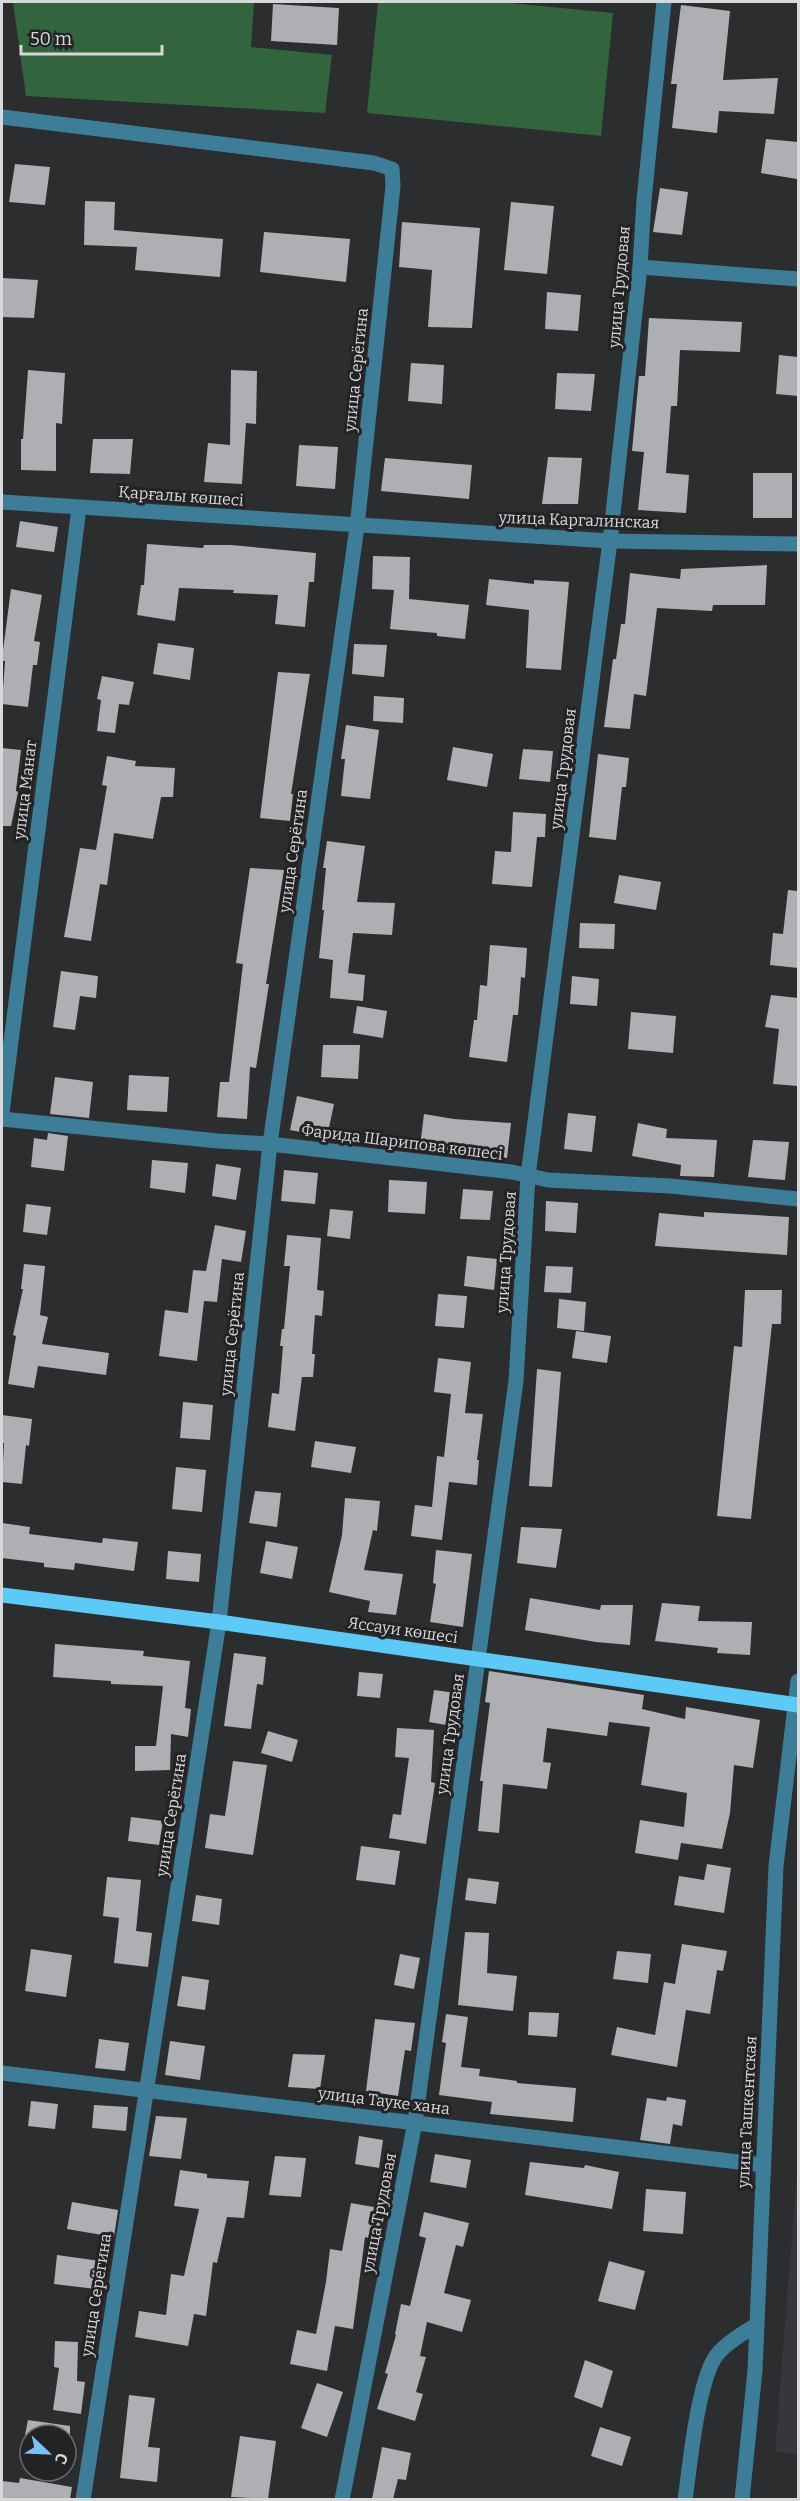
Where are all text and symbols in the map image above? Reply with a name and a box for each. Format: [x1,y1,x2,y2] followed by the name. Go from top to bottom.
[21,18,162,56] scale bar
[30,28,72,50] text: 50 m
[604,225,634,350] street label: улица Трудовая
[340,307,372,434] street label: улица Серёгина
[118,482,245,510] street label: Қарғалы көшесі
[497,508,660,532] street label: улица Каргалинская
[546,707,580,832] street label: улица Трудовая
[9,739,41,842] street label: улица Манат
[275,788,311,915] street label: улица Серёгина
[300,1120,504,1164] street label: Фарида Шарипова көшесі
[492,1190,520,1315] street label: улица Трудовая
[216,1271,248,1398] street label: улица Серёгина
[347,1613,459,1647] street label: Яссауи көшесі
[432,1672,468,1797] street label: улица Трудовая
[152,1752,190,1879] street label: улица Серёгина
[733,2035,760,2190] street label: улица Ташкентская
[316,2083,451,2119] street label: улица Тауке хана
[358,2151,400,2276] street label: улица Трудовая
[77,2232,115,2359] street label: улица Серёгина
[18,2423,78,2483] north arrow
[51,2450,72,2467] text: С

